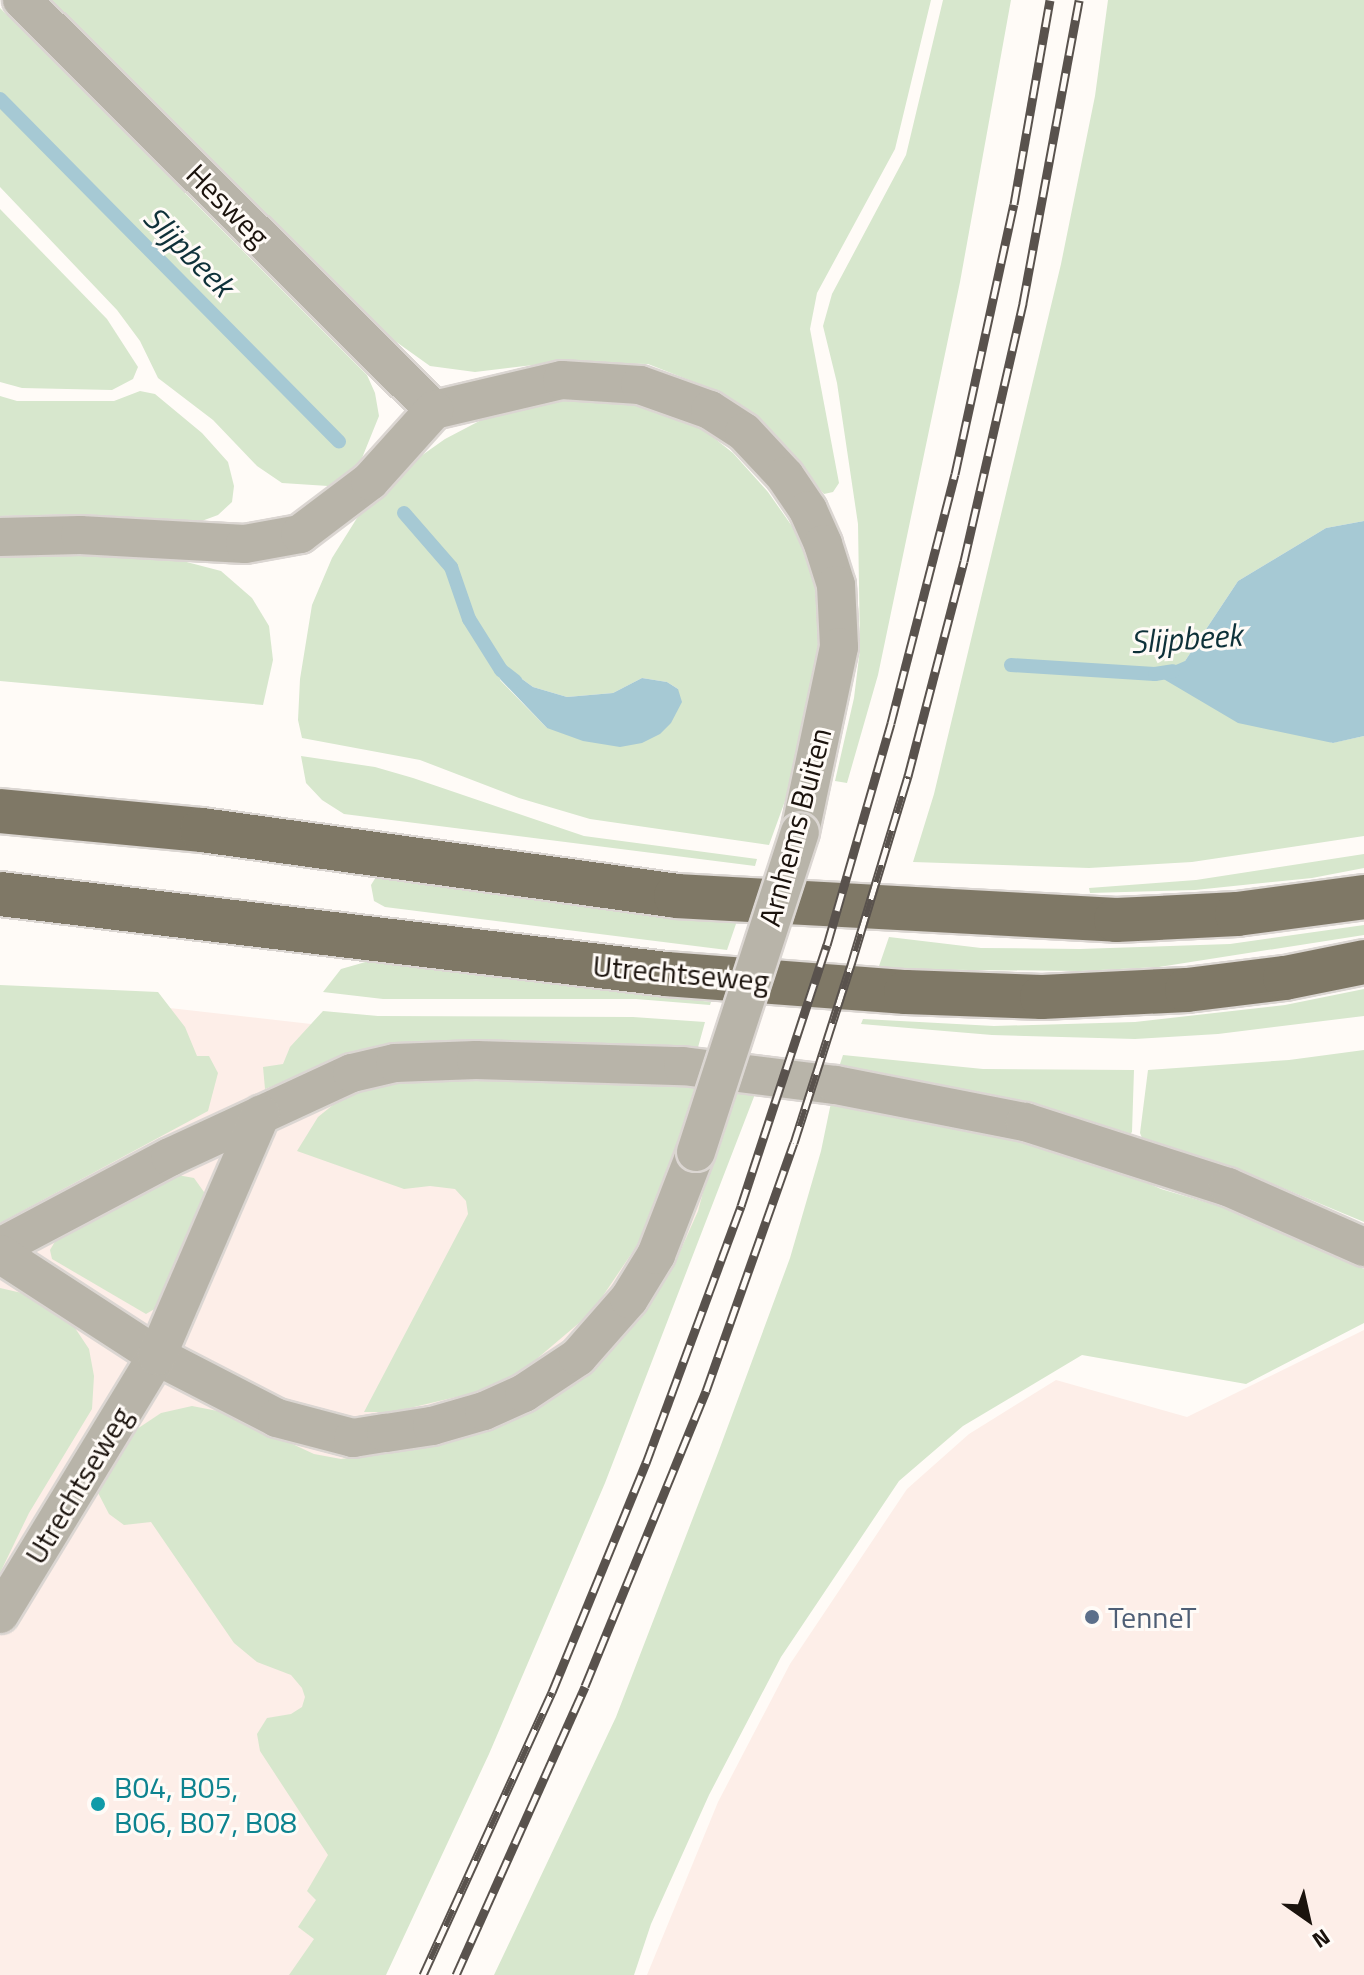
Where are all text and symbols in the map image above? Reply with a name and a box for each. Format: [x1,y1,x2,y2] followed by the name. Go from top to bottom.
[179,156,277,254] street label: Hesweg
[136,198,242,304] water label: Slijpbeek
[1129,615,1243,661] water label: Slijpbeek
[751,724,839,930] street label: Arnhems Buiten
[591,947,771,999] street label: Utrechtseweg
[17,1400,139,1570] street label: Utrechtseweg
[1108,1599,1197,1635] place label: TenneT
[1083,1608,1101,1626] marker: TenneT
[114,1769,297,1840] place label: B04, B05, B06, B07, B08
[89,1795,107,1813] marker: B04, B05, B06, B07, B08
[1268,1879,1348,1959] north arrow
[1306,1921,1337,1957] text: N

